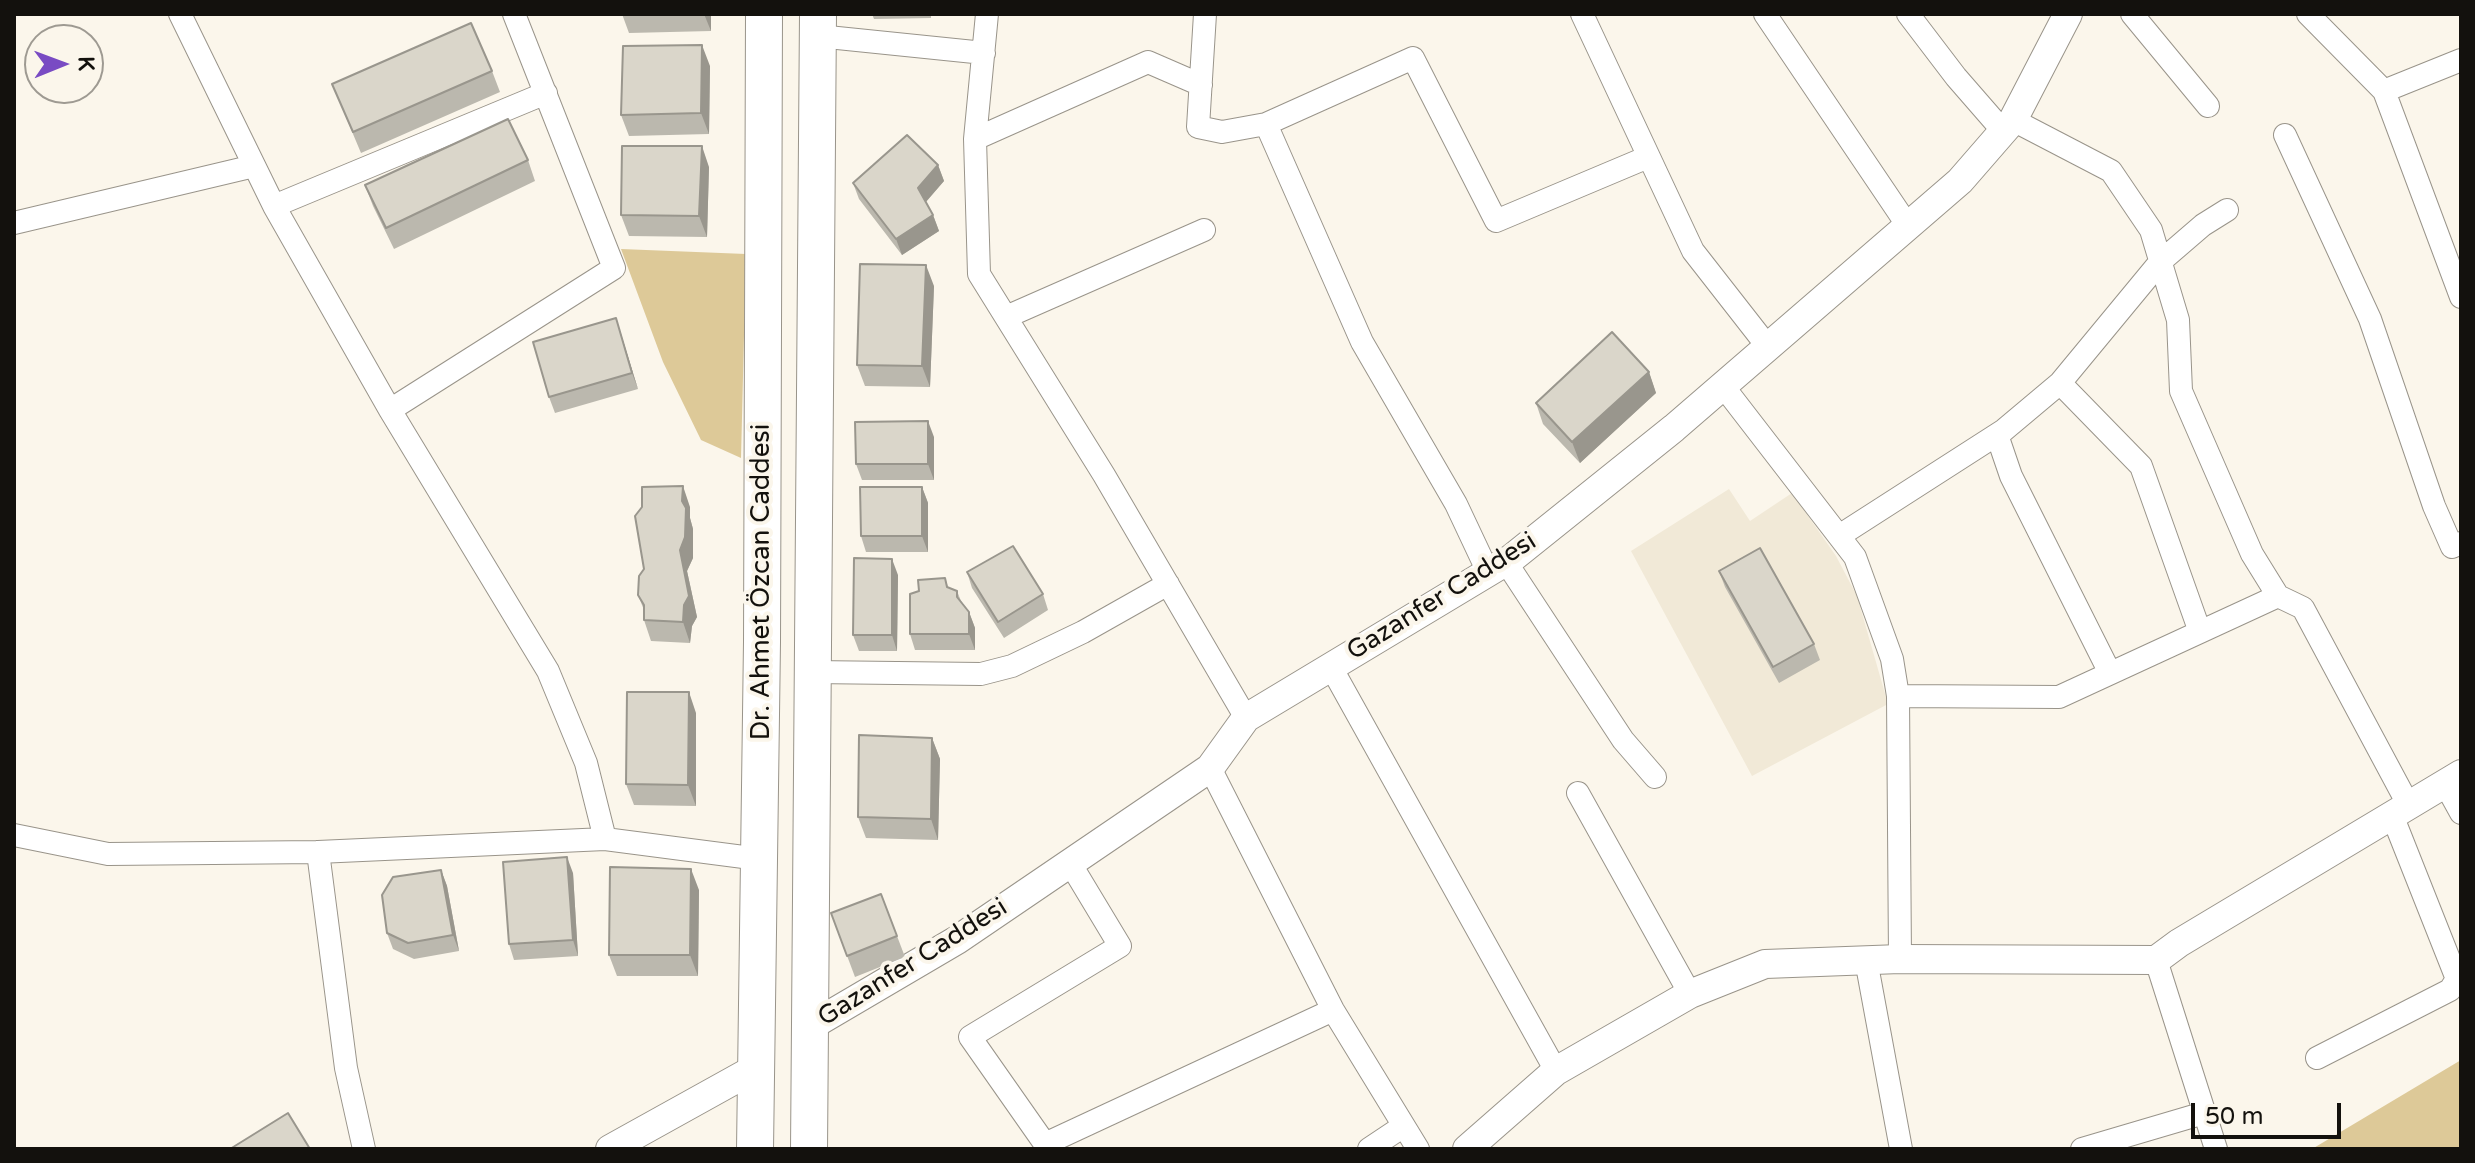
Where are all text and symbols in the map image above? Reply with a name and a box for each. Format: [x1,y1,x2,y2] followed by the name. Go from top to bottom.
[24,24,104,104] north arrow
[73,56,99,71] text: K
[746,424,778,740] street label: Dr. Ahmet Özcan Caddesi
[1342,526,1542,668] street label: Gazanfer Caddesi
[813,892,1013,1034] street label: Gazanfer Caddesi
[2195,1087,2345,1137] scale bar
[2205,1102,2263,1131] text: 50 m

